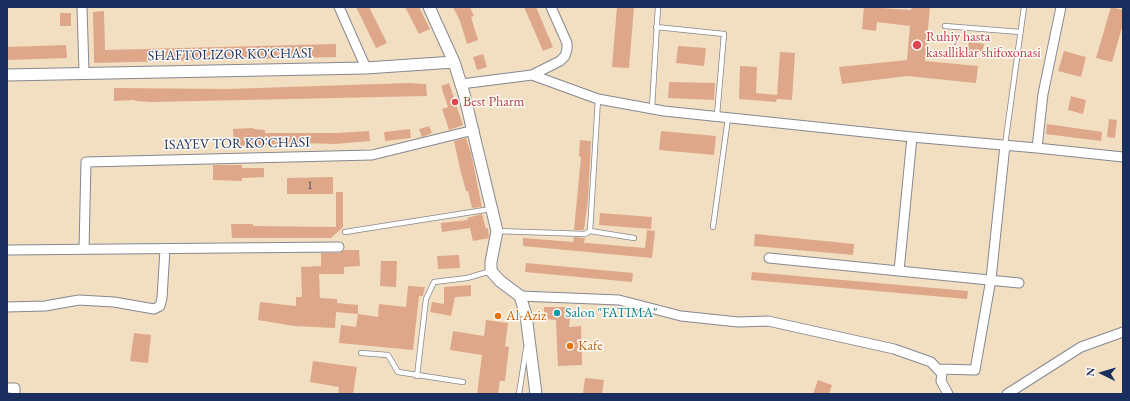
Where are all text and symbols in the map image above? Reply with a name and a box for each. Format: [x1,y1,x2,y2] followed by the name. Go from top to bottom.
[926,29,1041,62] place label: Ruhiy hasta kasalliklar shifoxonasi
[911,39,923,51] marker: Ruhiy hasta kasalliklar shifoxonasi
[148,45,312,65] street label: SHAFTOLIZOR KO'CHASI
[463,94,524,110] place label: Best Pharm
[450,97,460,107] marker: Best Pharm
[164,134,310,154] street label: ISAYEV TOR KO'CHASI
[307,179,313,193] house number: 1
[565,305,658,321] place label: Salon "FATIMA"
[506,308,546,324] place label: Al-Aziz
[552,308,562,318] marker: Salon "FATIMA"
[493,311,503,321] marker: Al-Aziz
[578,338,603,354] place label: Kafe
[565,341,575,351] marker: Kafe
[1082,353,1122,393] north arrow
[1083,367,1097,377] text: N

